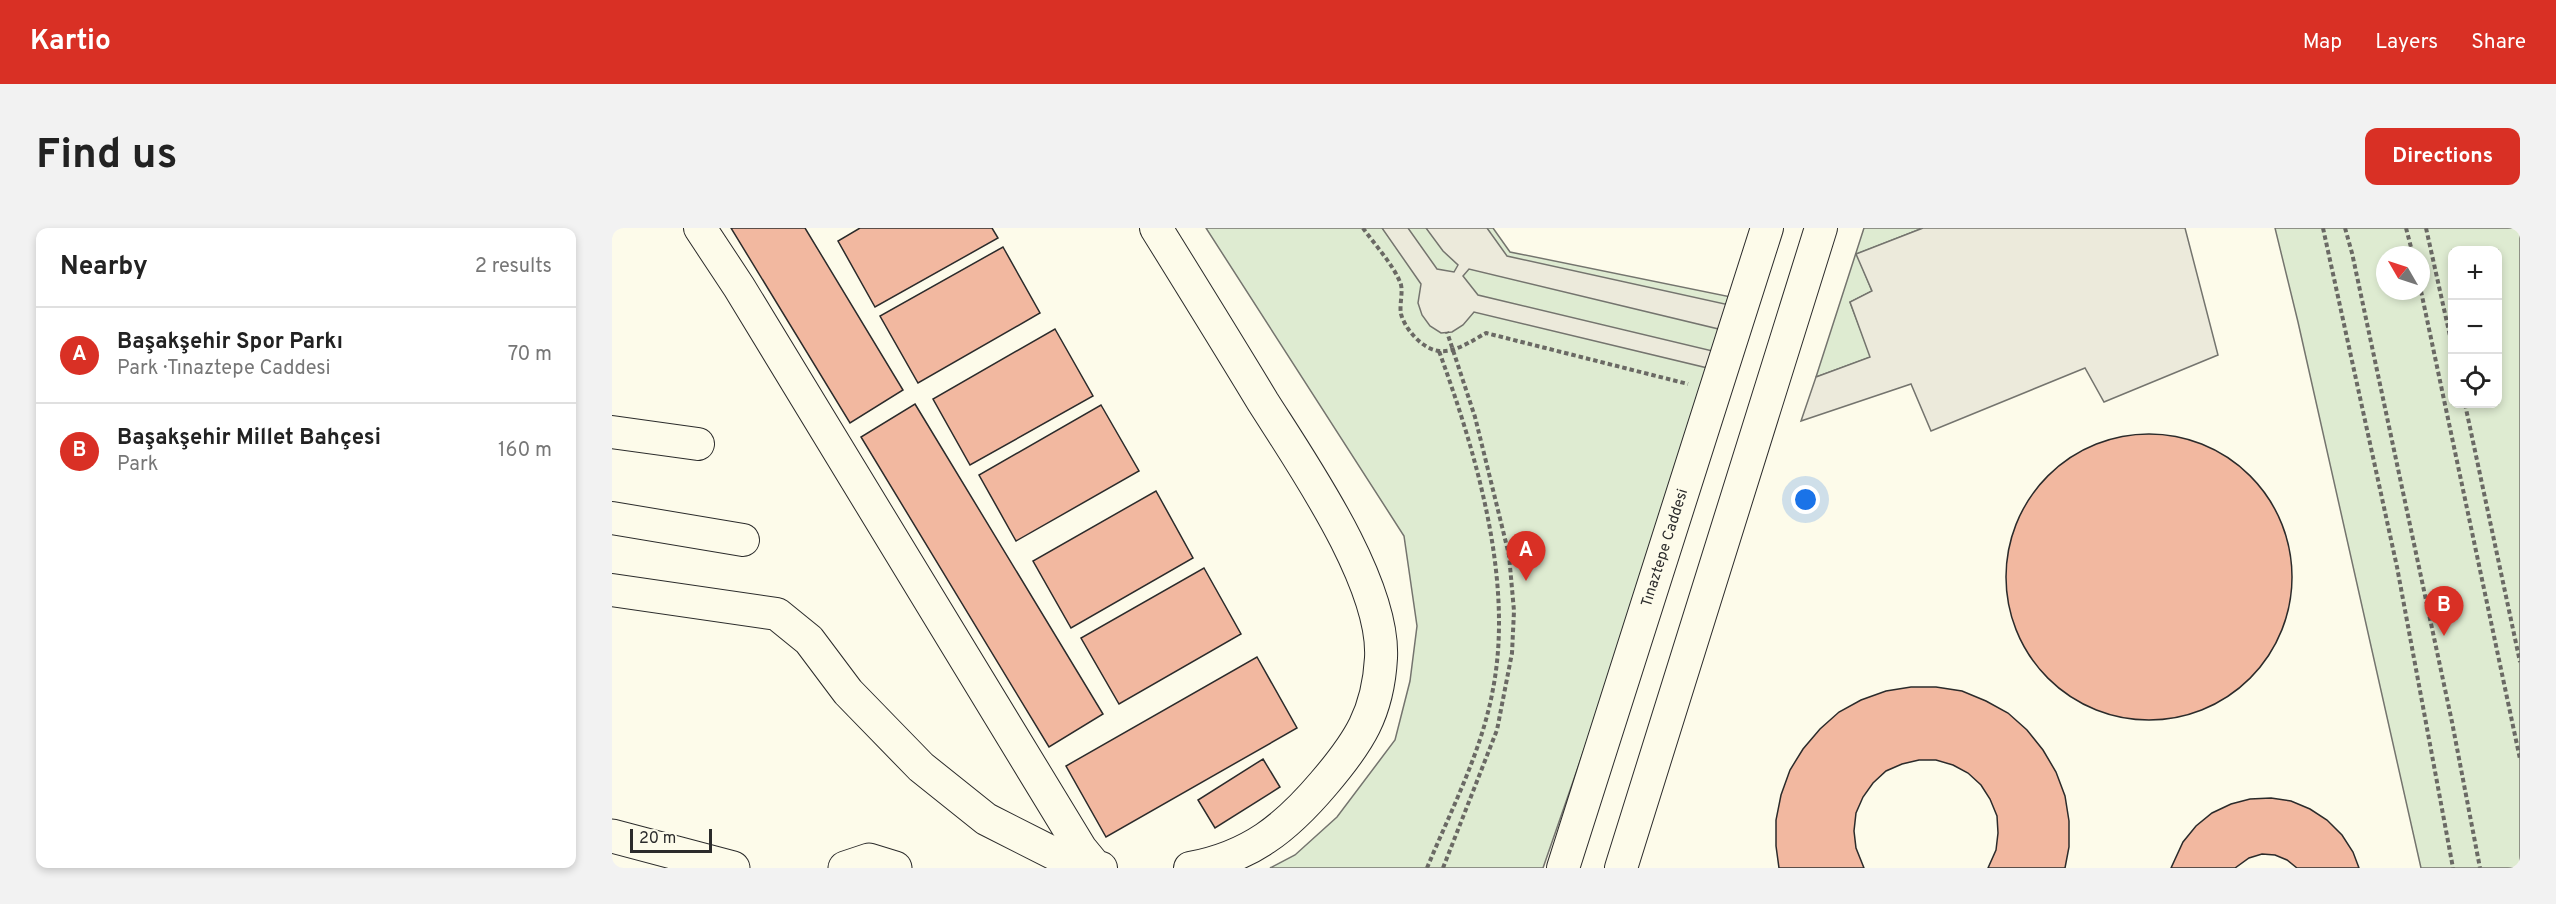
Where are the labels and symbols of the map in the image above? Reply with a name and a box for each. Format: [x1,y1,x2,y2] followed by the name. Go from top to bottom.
[2376,246,2430,300] north arrow
[1791,485,1820,514] your location
[1637,486,1693,609] street label: Tınaztepe Caddesi
[1506,532,1546,581] pin: A
[2424,586,2464,636] pin: B
[630,826,712,854] scale bar

